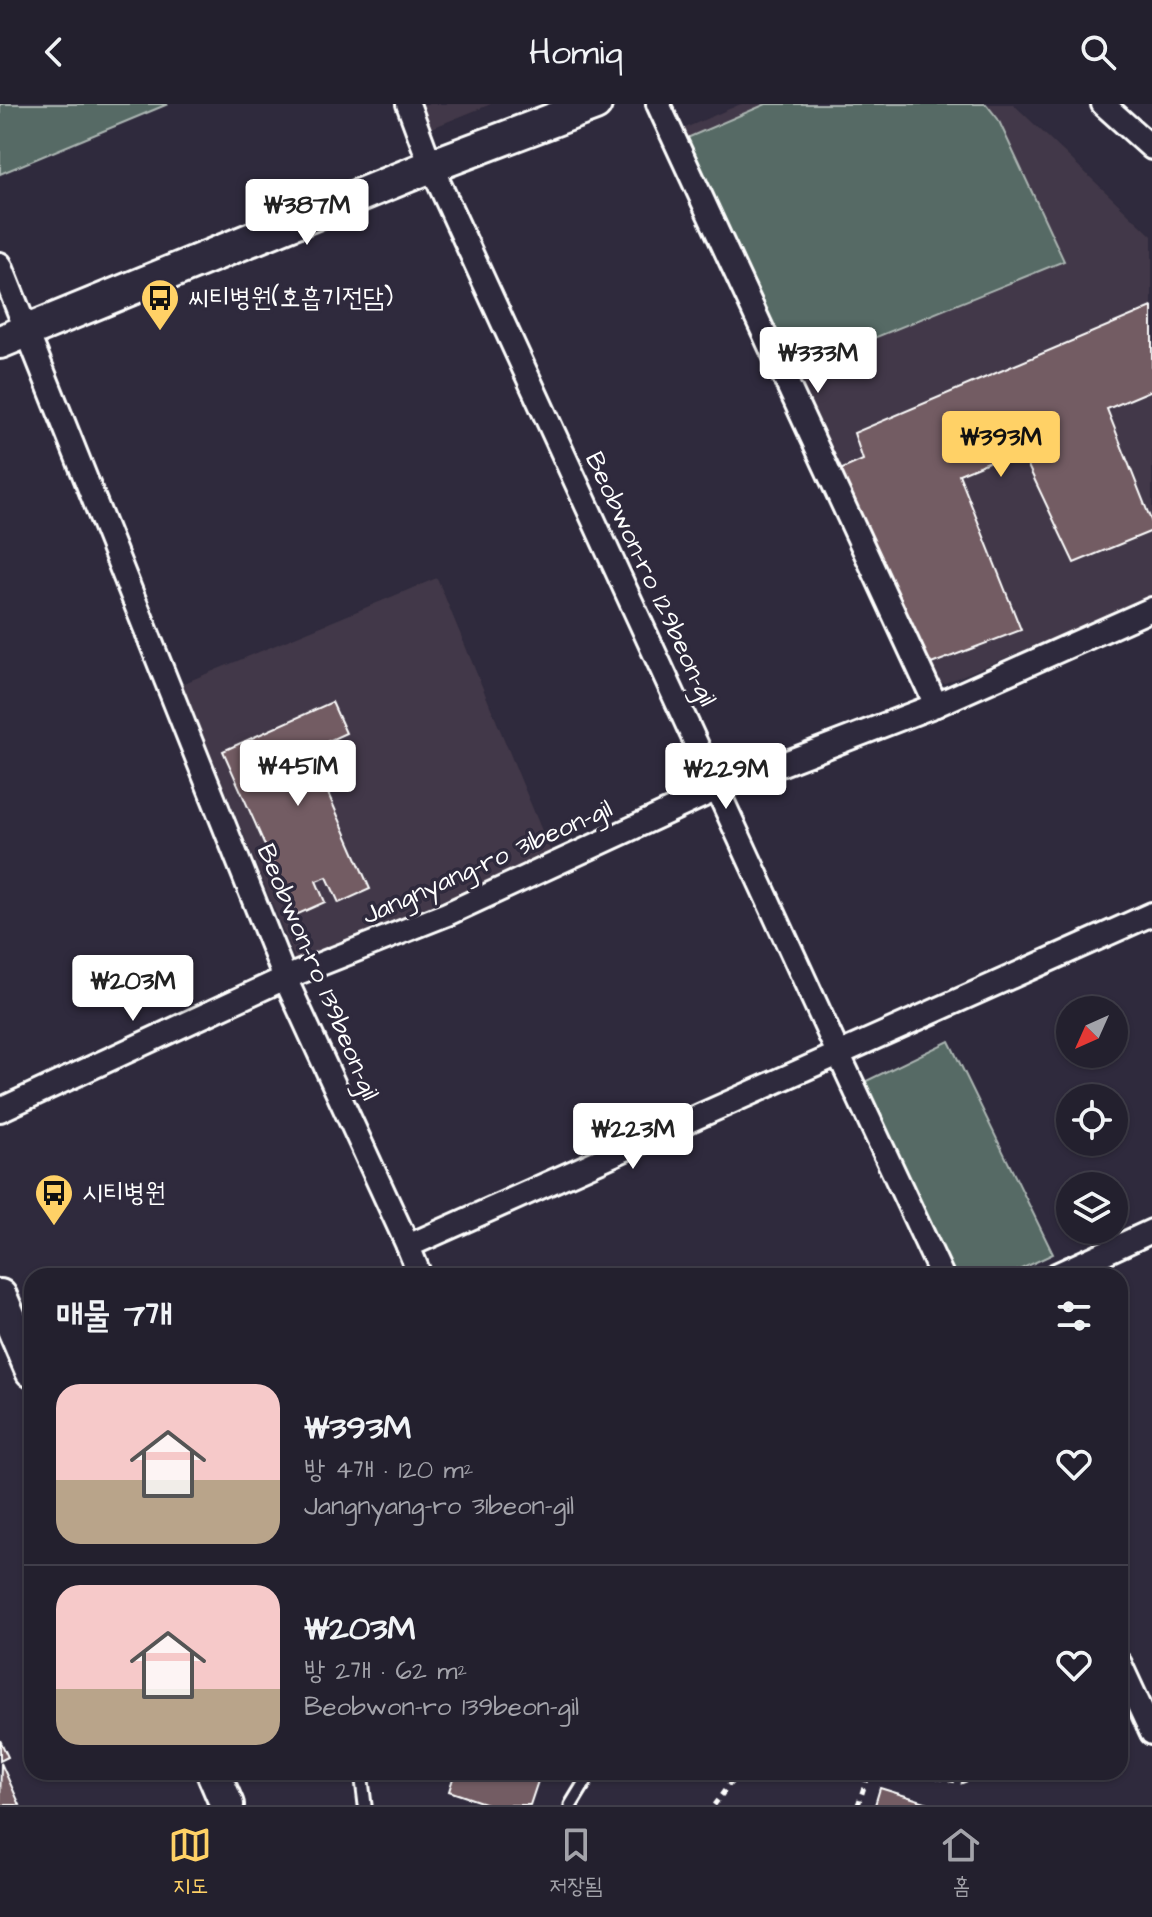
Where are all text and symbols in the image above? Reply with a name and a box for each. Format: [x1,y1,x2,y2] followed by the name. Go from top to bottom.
[529,27,623,78] text: Homiq
[32,30,76,74] icon: back
[1076,30,1120,74] icon: search
[251,179,363,247] pin: ₩387M
[264,187,350,223] text: ₩387M
[139,277,181,332] bus stop icon: 씨티병원(호흡기전담)
[188,280,393,316] place label: 씨티병원(호흡기전담)
[762,327,874,395] pin: ₩333M
[778,335,858,371] text: ₩333M
[945,411,1057,479] pin: ₩393M
[960,419,1042,455] text: ₩393M
[574,446,726,713] street label: Beobwon-ro 129beon-gil
[242,740,354,808] pin: ₩451M
[670,743,782,811] pin: ₩229M
[258,748,338,784] text: ₩451M
[683,751,769,787] text: ₩229M
[356,791,619,935] street label: Jangnyang-ro 31beon-gil
[246,838,388,1106] street label: Beobwon-ro 139beon-gil
[77,955,189,1023] pin: ₩203M
[90,963,176,999] text: ₩203M
[1056,996,1128,1068] north arrow
[1056,996,1128,1244] map controls
[1056,1084,1128,1156] button: locate
[577,1103,689,1171] pin: ₩223M
[591,1111,675,1147] text: ₩223M
[33,1172,75,1227] bus stop icon: 시티병원
[1056,1172,1128,1244] button: layers
[82,1175,166,1211] place label: 시티병원
[56,1292,173,1340] text: 매물 7개
[1052,1294,1096,1338] icon: filters
[304,1404,411,1452] text: ₩393M
[120,1416,216,1512] icon: home
[1052,1442,1096,1486] icon: heart
[304,1452,473,1488] text: 방 4개 · 120 m²
[304,1488,574,1524] text: Jangnyang-ro 31beon-gil
[304,1605,416,1653] text: ₩203M
[120,1617,216,1713] icon: home
[1052,1643,1096,1687] icon: heart
[304,1653,467,1689] text: 방 2개 · 62 m²
[304,1689,579,1725] text: Beobwon-ro 139beon-gil
[168,1823,212,1902] tab: 지도
[549,1823,603,1902] tab: 저장됨
[939,1823,983,1902] tab: 홈

